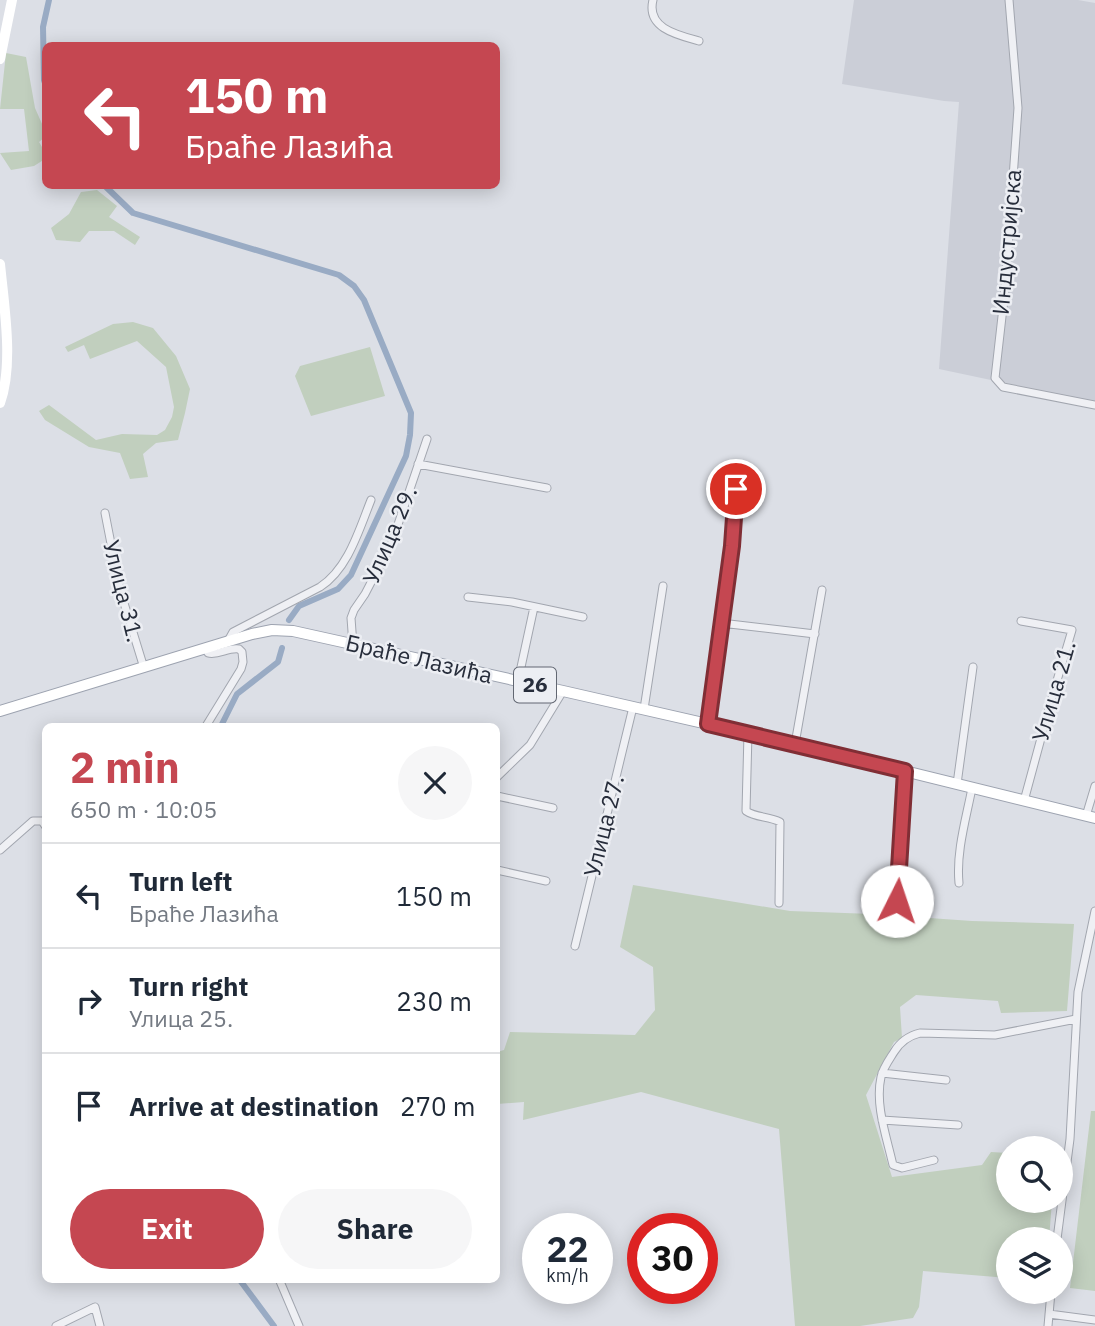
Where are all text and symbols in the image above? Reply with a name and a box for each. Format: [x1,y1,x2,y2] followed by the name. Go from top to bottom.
[185,63,329,126] text: 150 m
[70,70,161,161] icon: left
[185,125,393,167] text: Браће Лазића
[985,168,1027,316] street label: Индустријска
[706,459,766,519] pin
[717,470,755,508] icon: arrive
[355,481,423,588] street label: Улица 29.
[97,537,151,645] street label: Улица 31.
[343,627,496,689] street label: Браће Лазића
[1024,637,1082,745] street label: Улица 21.
[514,668,556,702] road number: 26
[70,740,180,795] text: 2 min
[398,746,472,820] button: close
[576,772,630,880] street label: Улица 27.
[70,794,217,824] text: 650 m · 10:05
[129,864,232,898] text: Turn left
[860,864,934,938] position arrow
[70,877,108,915] icon: left
[396,879,472,913] text: 150 m
[129,898,279,928] text: Браће Лазића
[129,969,248,1003] text: Turn right
[70,982,108,1020] icon: right
[396,984,472,1018] text: 230 m
[129,1003,233,1033] text: Улица 25.
[70,1087,108,1125] icon: arrive
[129,1089,379,1123] text: Arrive at destination
[400,1089,476,1123] text: 270 m
[996,1136,1073,1304] map controls
[996,1136,1073,1213] button: search
[70,1189,264,1269] button: Exit
[278,1189,472,1269] button: Share
[627,1213,718,1304] speed limit sign: 30
[546,1226,589,1272] text: 22
[996,1227,1073,1304] button: layers
[546,1264,589,1287] text: km/h

